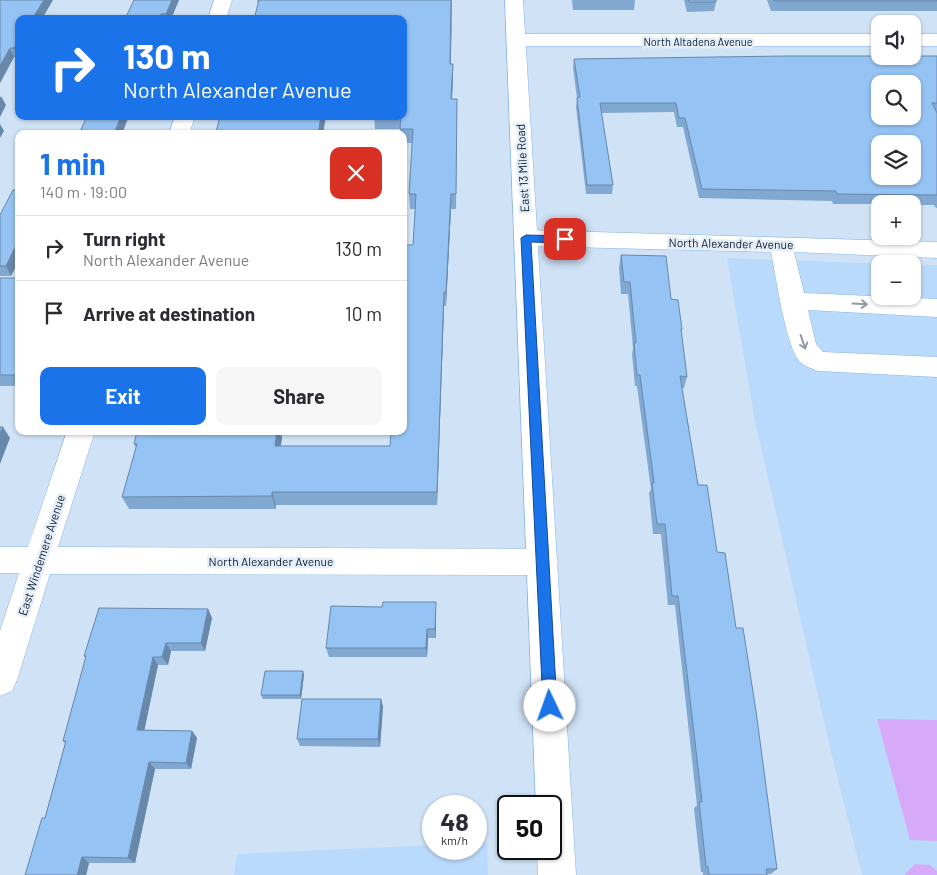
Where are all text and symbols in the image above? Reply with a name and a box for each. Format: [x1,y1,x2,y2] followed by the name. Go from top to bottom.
[871,15,921,305] map controls
[871,15,921,65] button: sound
[123,34,210,76] text: 130 m
[40,35,105,100] icon: right
[643,35,753,48] street label: North Altadena Avenue
[871,75,921,125] button: search
[123,76,352,102] text: North Alexander Avenue
[513,123,531,213] street label: East 13 Mile Road
[871,135,921,185] button: layers
[40,145,106,181] text: 1 min
[330,147,382,199] button: close
[40,182,127,201] text: 140 m · 19:00
[871,195,921,245] button: +
[544,218,586,260] pin
[551,225,579,253] icon: arrive
[83,227,165,250] text: Turn right
[40,234,68,262] icon: right
[668,235,794,251] street label: North Alexander Avenue
[335,237,382,260] text: 130 m
[83,250,249,269] text: North Alexander Avenue
[871,255,921,305] button: −
[40,299,68,327] icon: arrive
[851,299,867,309] one-way arrow
[83,302,255,325] text: Arrive at destination
[345,302,382,325] text: 10 m
[799,334,809,350] one-way arrow
[40,367,206,425] button: Exit
[216,367,382,425] button: Share
[15,493,67,617] street label: East Windemere Avenue
[209,554,333,568] street label: North Alexander Avenue
[523,679,575,731] position arrow
[497,795,562,860] speed limit sign: 50
[440,806,469,836] text: 48
[441,833,468,847] text: km/h

